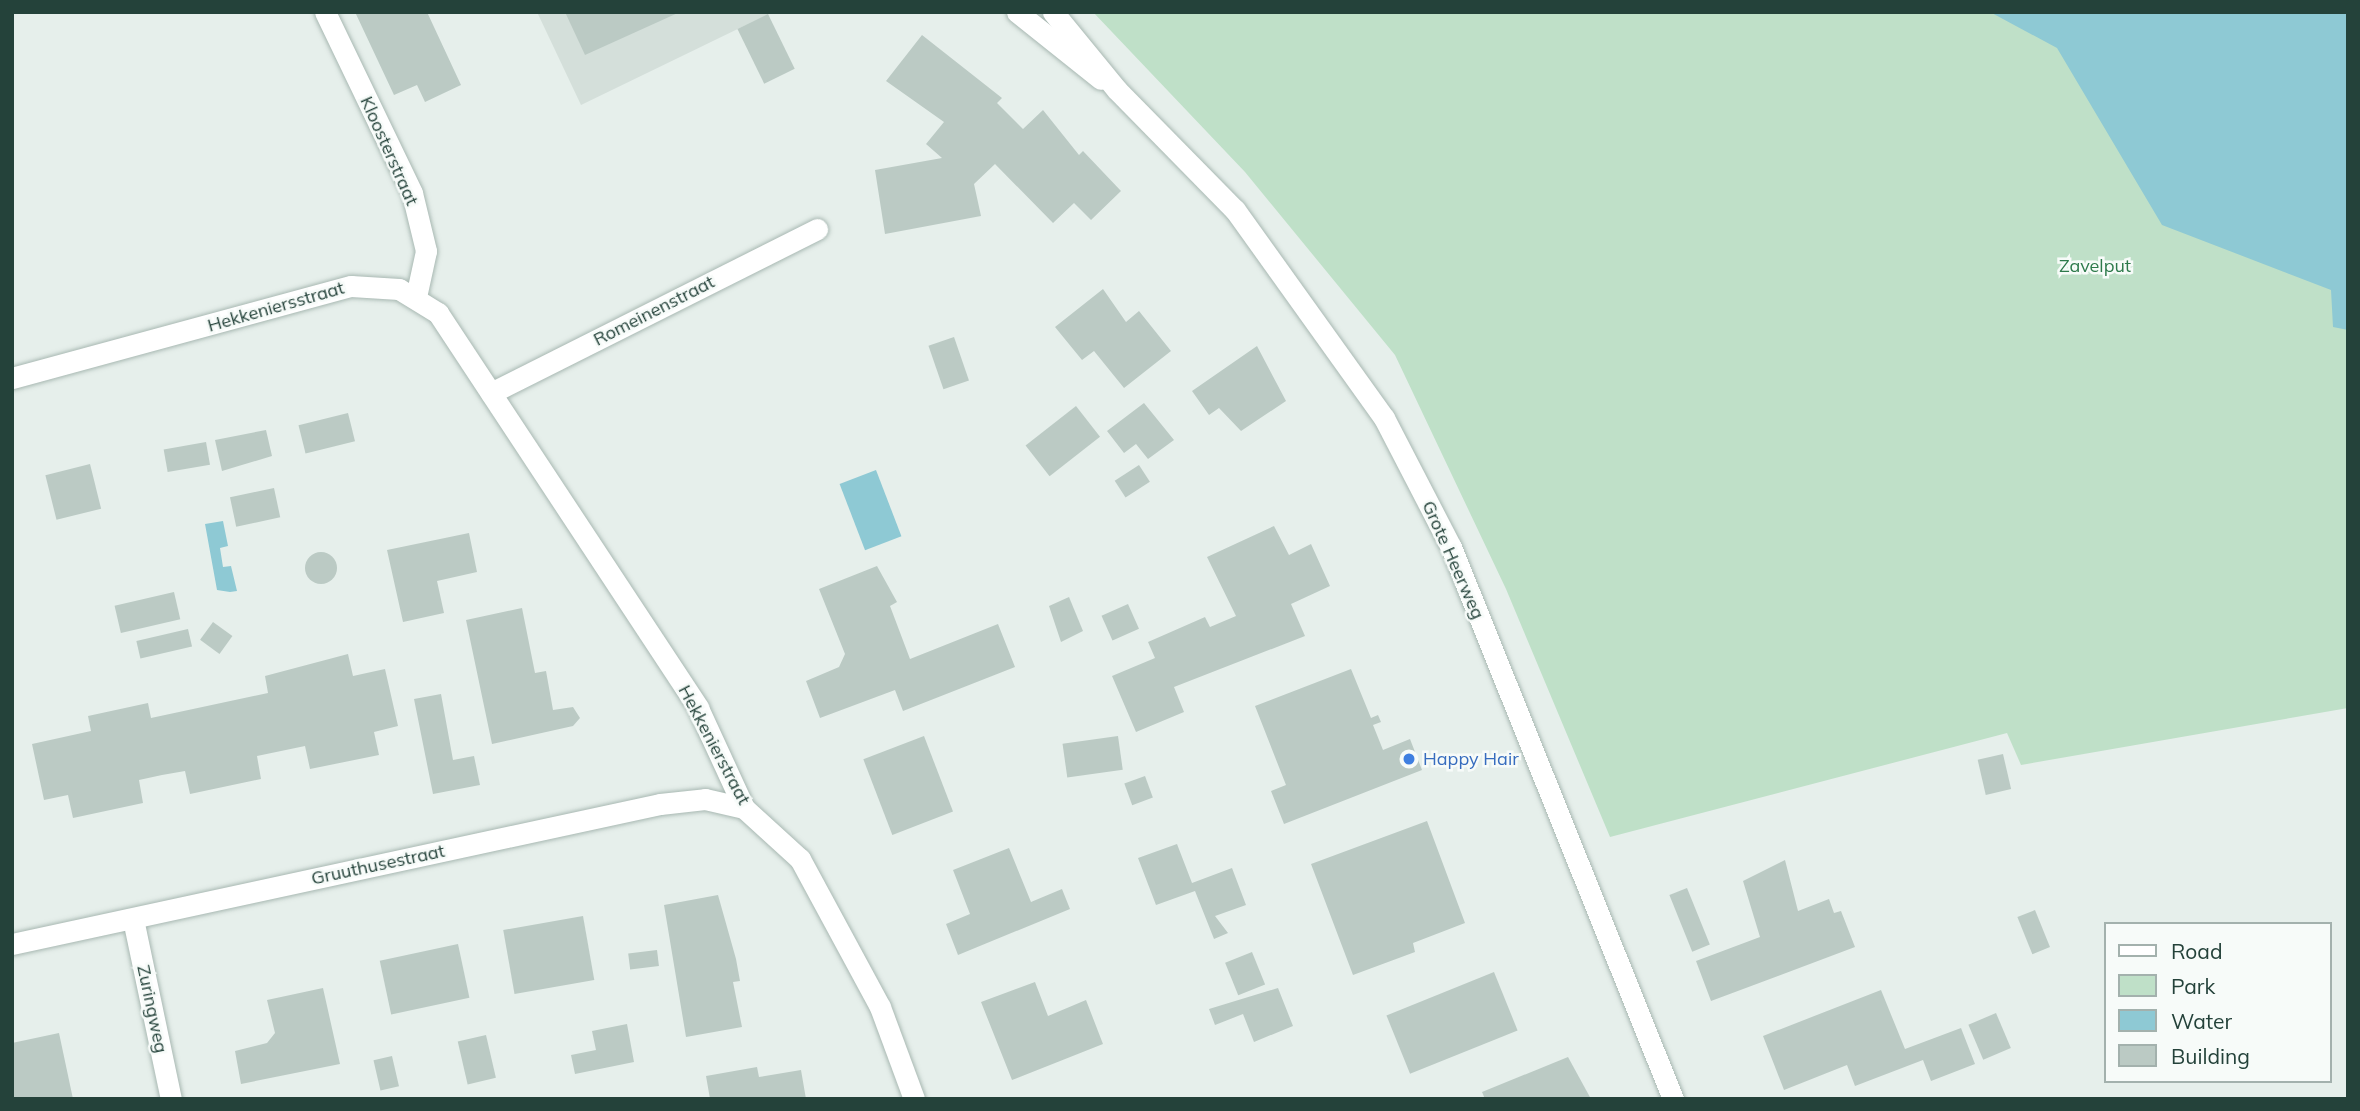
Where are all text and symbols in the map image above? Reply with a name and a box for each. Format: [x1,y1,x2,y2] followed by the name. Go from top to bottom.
[355,93,423,209] street label: Kloosterstraat
[2059,255,2131,277] park label: Zavelput
[590,271,718,351] street label: Romeinenstraat
[205,277,347,337] street label: Hekkeniersstraat
[1417,498,1489,622] street label: Grote Heerweg
[673,682,755,808] street label: Hekkenierstraat
[1423,748,1519,770] place label: Happy Hair
[1401,751,1417,767] marker: Happy Hair
[309,840,447,890] street label: Gruuthusestraat
[2104,922,2332,1083] legend
[2171,938,2222,964] text: Road
[132,963,172,1055] street label: Zuringweg
[2171,973,2215,999] text: Park
[2171,1008,2232,1034] text: Water
[2171,1043,2250,1069] text: Building

